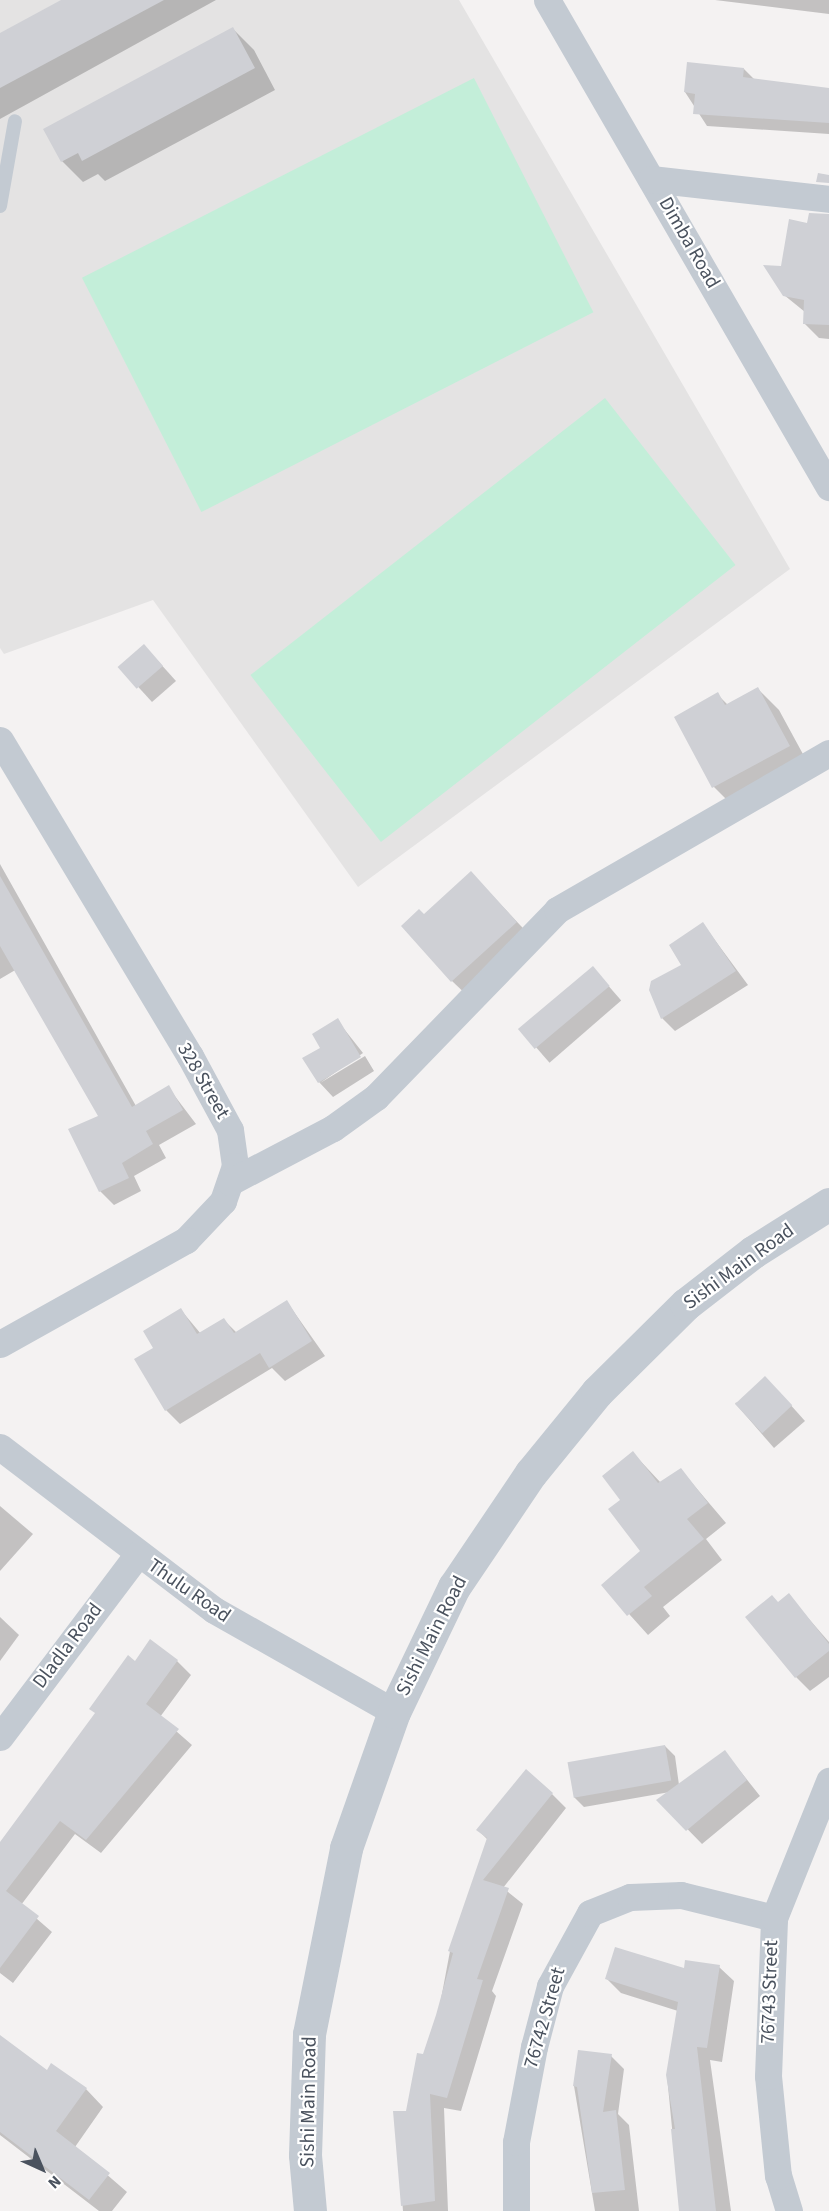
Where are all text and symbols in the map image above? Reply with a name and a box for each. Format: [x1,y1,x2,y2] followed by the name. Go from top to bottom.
[653,193,725,293] street label: Dimba Road
[172,1039,234,1123] street label: 328 Street
[679,1219,799,1315] street label: Sishi Main Road
[143,1554,235,1628] street label: Thulu Road
[392,1572,472,1700] street label: Sishi Main Road
[28,1599,108,1693] street label: Dladla Road
[756,1940,784,2044] street label: 76743 Street
[519,1965,571,2071] street label: 76742 Street
[296,2036,322,2168] street label: Sishi Main Road
[12,2139,72,2199] north arrow
[43,2170,66,2194] text: N

